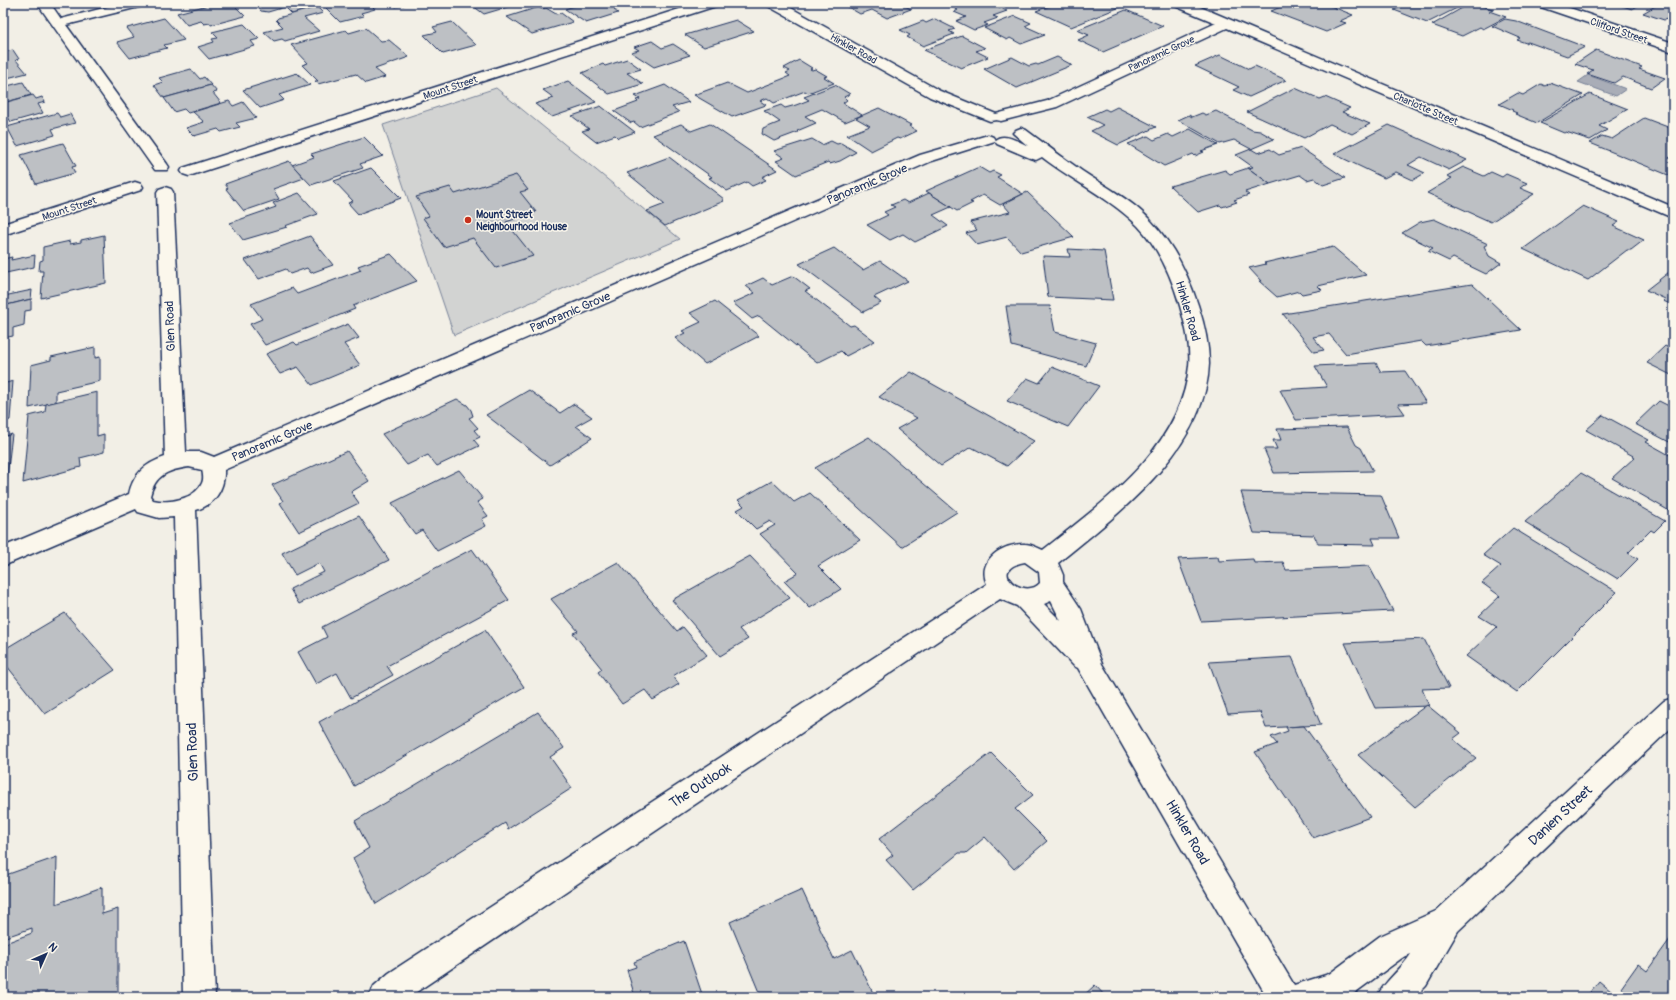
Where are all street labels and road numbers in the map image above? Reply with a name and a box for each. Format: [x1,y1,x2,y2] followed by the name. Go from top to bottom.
[1588,16,1650,47] street label: Clifford Street
[828,31,879,67] street label: Hinkler Road
[1126,33,1196,74] street label: Panoramic Grove
[422,73,480,102] street label: Mount Street
[1391,90,1461,128] street label: Charlotte Street
[825,161,910,208] street label: Panoramic Grove
[41,194,99,223] street label: Mount Street
[1172,279,1203,343] street label: Hinkler Road
[528,289,613,336] street label: Panoramic Grove
[162,300,179,352] street label: Glen Road
[230,418,315,465] street label: Panoramic Grove
[183,722,202,782] street label: Glen Road
[666,759,734,812] street label: The Outlook
[1525,781,1596,849] street label: Danien Street
[1162,797,1213,868] street label: Hinkler Road

